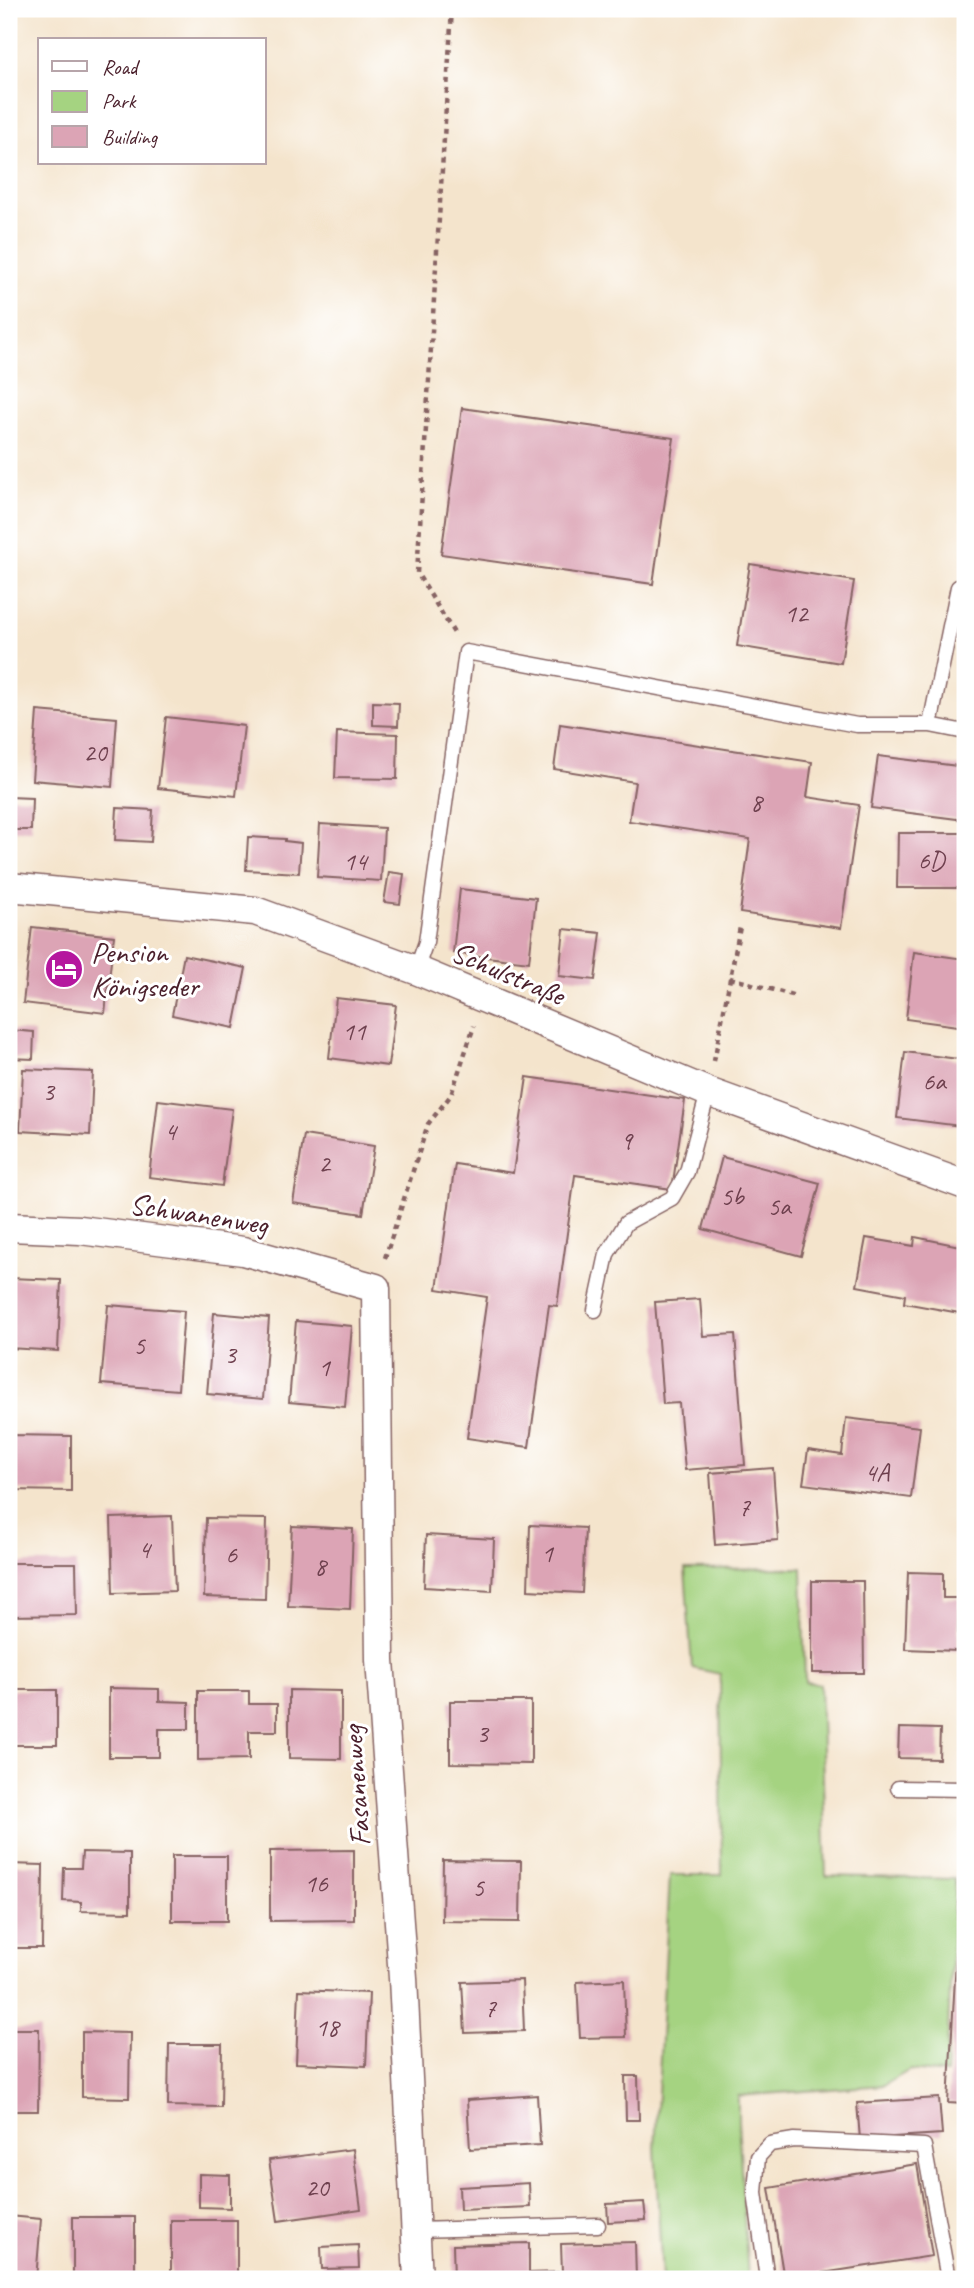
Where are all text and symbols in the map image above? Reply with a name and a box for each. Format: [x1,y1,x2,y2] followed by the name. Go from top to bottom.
[38,38,266,164] legend
[102,54,141,80] text: Road
[102,88,137,114] text: Park
[102,124,159,150] text: Building
[784,597,810,630] house number: 12
[83,736,109,769] house number: 20
[750,786,764,819] house number: 8
[918,844,946,877] house number: 6D
[343,845,369,878] house number: 14
[446,932,572,1015] street label: Schulstraße
[91,933,201,1005] place label: Pension Königseder
[43,948,85,990] hotel icon: Pension Königseder
[342,1015,367,1048] house number: 11
[922,1065,947,1098] house number: 6a
[42,1075,56,1108] house number: 3
[164,1115,178,1148] house number: 4
[620,1124,634,1157] house number: 9
[318,1147,332,1180] house number: 2
[720,1180,745,1213] house number: 5b
[127,1184,272,1244] street label: Schwanenweg
[767,1190,792,1223] house number: 5a
[133,1329,146,1362] house number: 5
[224,1338,238,1371] house number: 3
[318,1351,331,1384] house number: 1
[865,1456,891,1489] house number: 4A
[738,1491,751,1524] house number: 7
[138,1533,152,1566] house number: 4
[541,1537,554,1570] house number: 1
[225,1538,238,1571] house number: 6
[314,1550,328,1583] house number: 8
[476,1717,490,1750] house number: 3
[333,1722,379,1848] street label: Fasanenweg
[304,1867,329,1900] house number: 16
[472,1871,485,1904] house number: 5
[484,1992,497,2025] house number: 7
[315,2011,341,2044] house number: 18
[305,2171,331,2204] house number: 20

